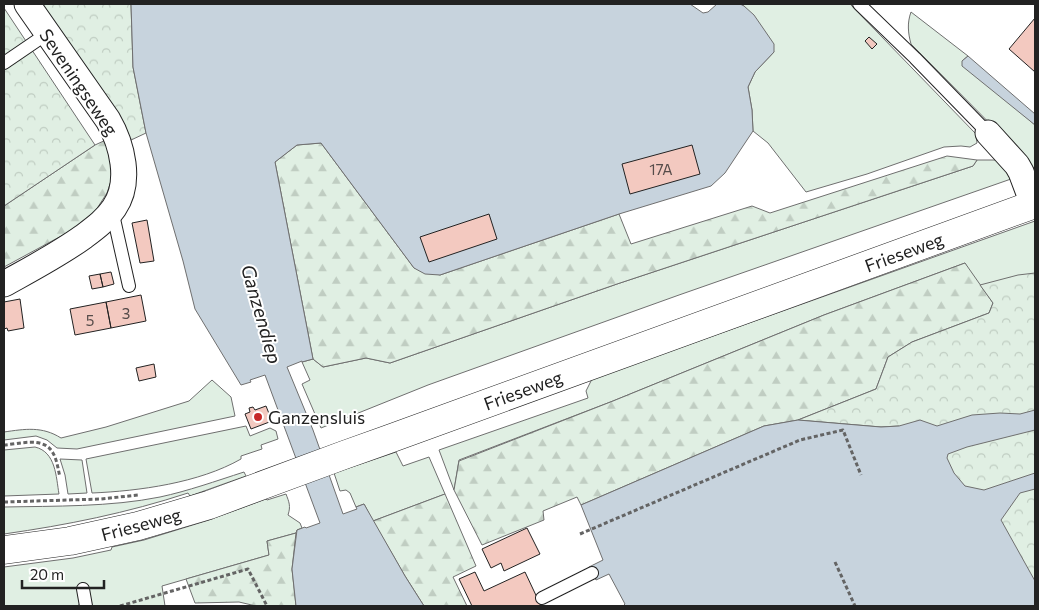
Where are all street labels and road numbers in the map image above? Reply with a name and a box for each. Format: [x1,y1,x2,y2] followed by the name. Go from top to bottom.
[35,24,123,140] street label: Seveningseweg
[862,228,947,276] street label: Frieseweg
[481,366,566,414] street label: Frieseweg
[98,503,184,545] street label: Frieseweg

